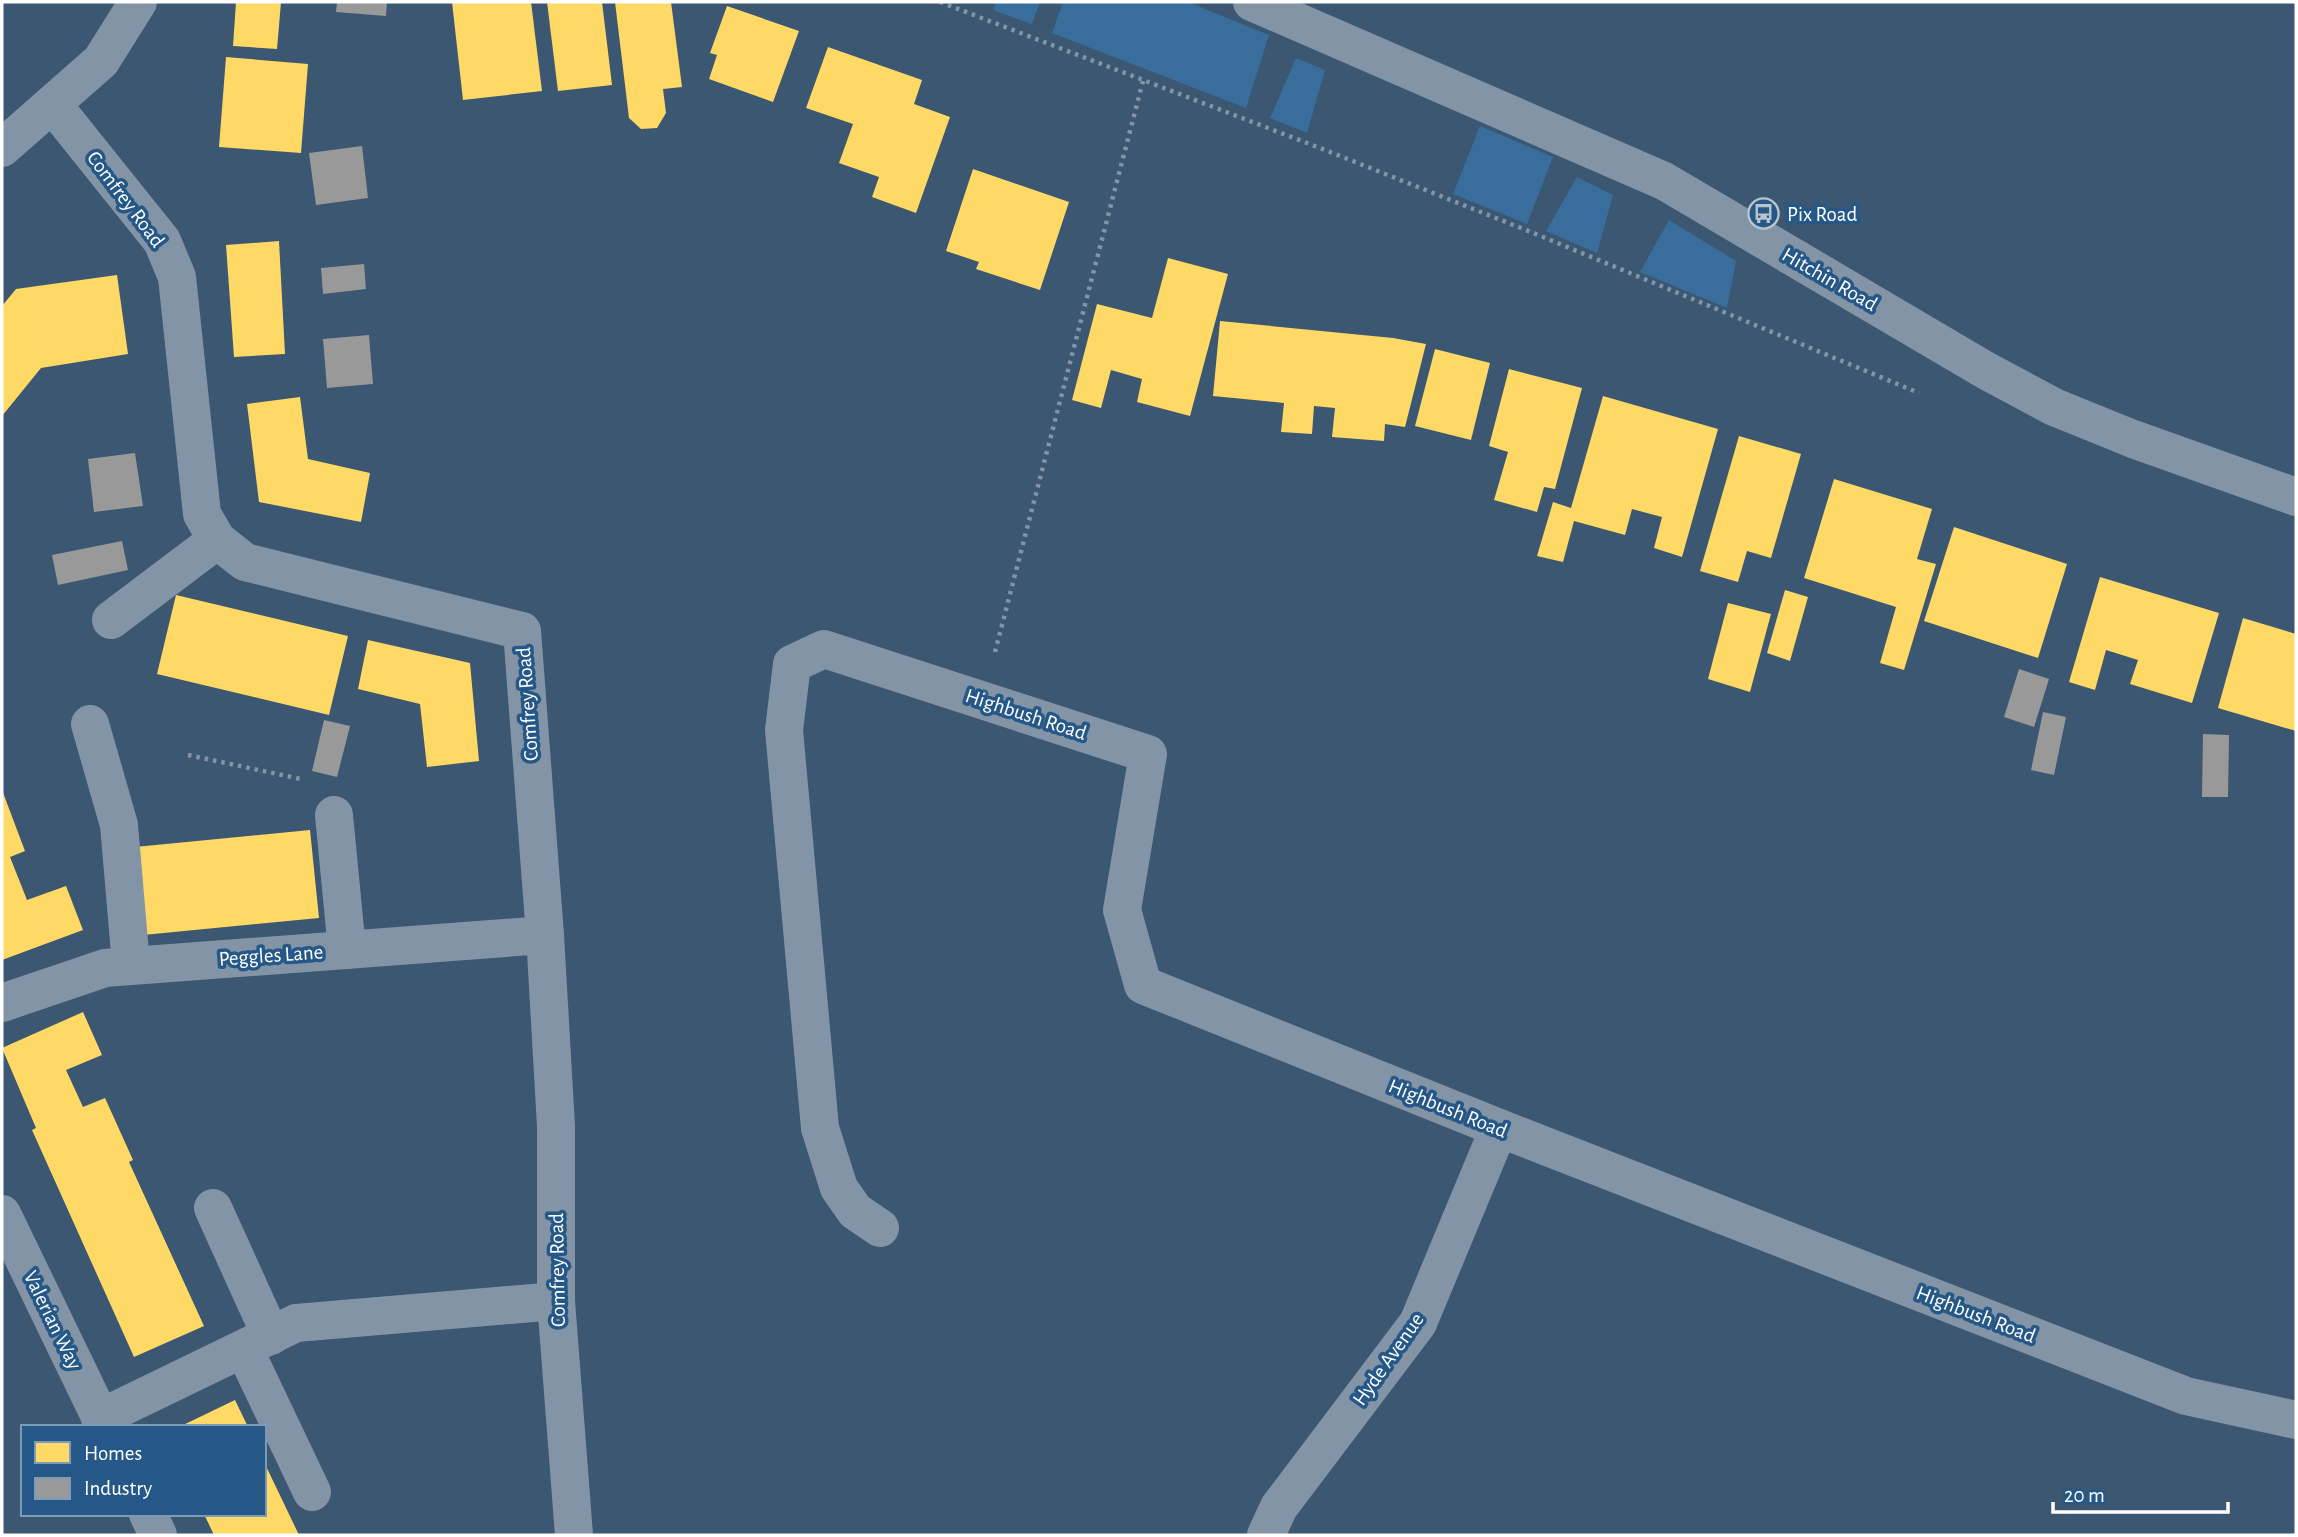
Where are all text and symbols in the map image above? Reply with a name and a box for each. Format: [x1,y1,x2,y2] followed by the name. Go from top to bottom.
[83,147,168,251] street label: Comfrey Road
[1747,197,1781,231] bus stop icon: Pix Road
[1787,204,1857,225] place label: Pix Road
[1779,244,1881,315] street label: Hitchin Road
[513,646,542,762] street label: Comfrey Road
[963,685,1089,744] street label: Highbush Road
[218,941,324,970] street label: Peggles Lane
[1385,1075,1510,1142] street label: Highbush Road
[546,1213,569,1327] street label: Comfrey Road
[20,1268,85,1373] street label: Valerian Way
[1913,1282,2039,1347] street label: Highbush Road
[1349,1309,1428,1409] street label: Hyde Avenue
[21,1425,266,1516] legend
[84,1443,142,1464] text: Homes
[2053,1470,2228,1514] scale bar
[84,1478,152,1499] text: Industry
[2064,1485,2105,1506] text: 20 m

